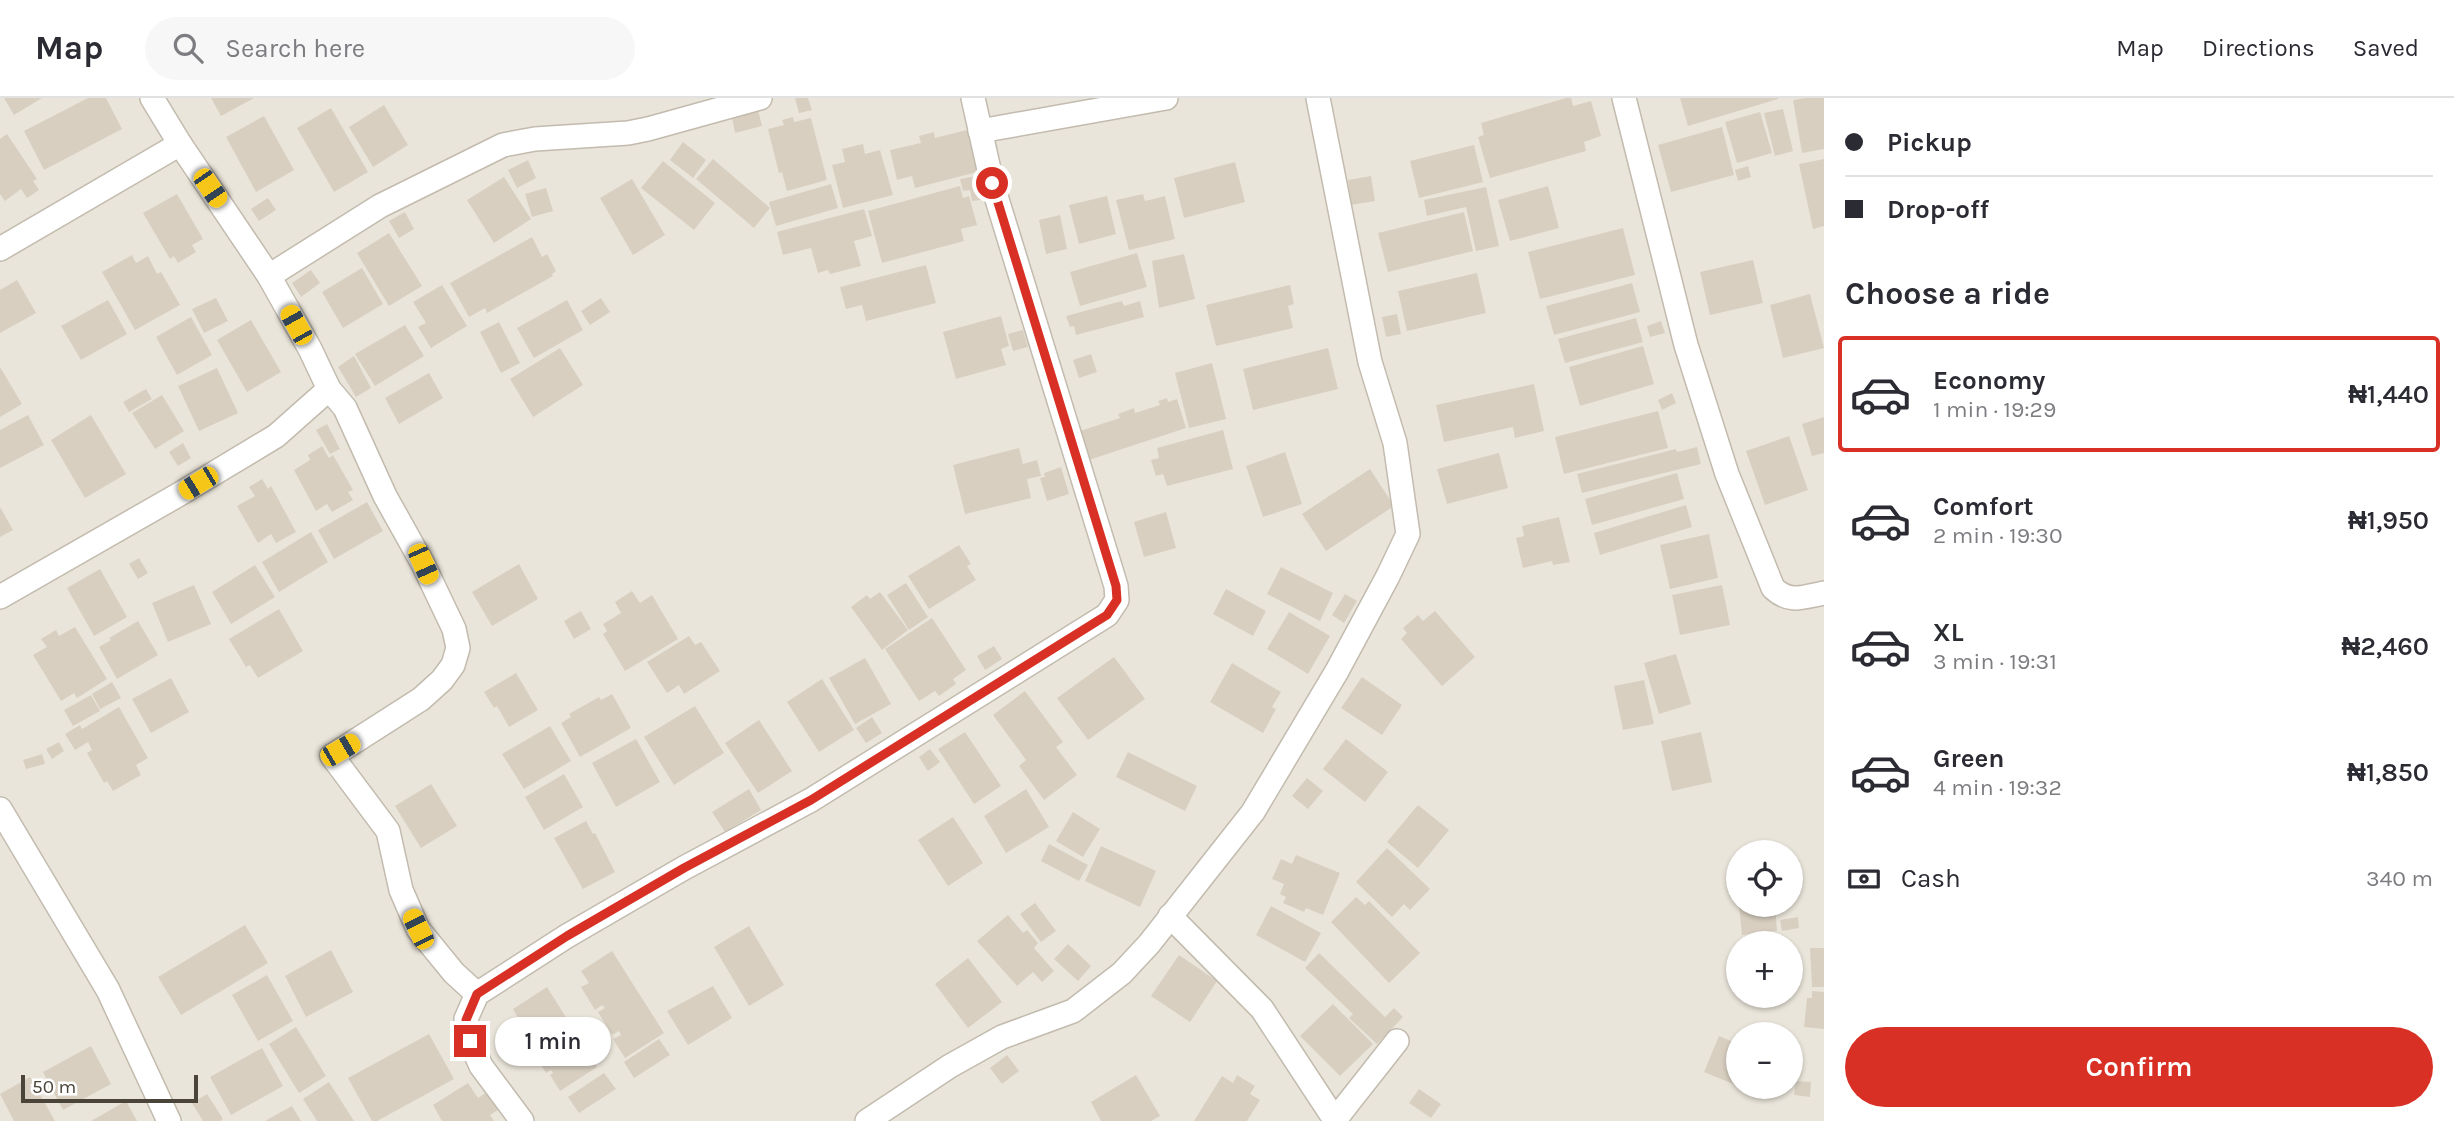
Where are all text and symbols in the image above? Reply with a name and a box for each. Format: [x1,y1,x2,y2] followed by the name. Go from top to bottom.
[145,17,635,80] search box
[35,29,103,67] text: Map
[169,29,207,67] icon: search
[225,33,365,64] text: Search here
[2116,34,2164,62] text: Map
[2202,34,2315,62] text: Directions
[2353,34,2419,62] text: Saved
[1887,127,1972,158] text: Pickup
[190,165,231,211] car
[976,167,1008,199] route start
[1887,194,1989,225] text: Drop-off
[1845,275,2050,312] text: Choose a ride
[277,302,316,348] car
[1849,363,1912,426] icon: car
[1933,365,2045,396] text: Economy
[2348,379,2429,410] text: ₦1,440
[1933,396,2056,423] text: 1 min · 19:29
[175,463,222,503] car
[1849,489,1912,552] icon: car
[1933,491,2034,522] text: Comfort
[2348,505,2429,536] text: ₦1,950
[1933,522,2063,549] text: 2 min · 19:30
[405,541,442,587] car
[1849,615,1912,678] icon: car
[1933,617,1964,648] text: XL
[2341,631,2429,662] text: ₦2,460
[1933,648,2057,675] text: 3 min · 19:31
[317,730,364,770] car
[1849,741,1912,804] icon: car
[1933,743,2005,774] text: Green
[2347,757,2429,788] text: ₦1,850
[1933,774,2062,801] text: 4 min · 19:32
[1726,840,1803,1099] map controls
[1726,840,1803,917] button: locate
[1845,860,1883,898] icon: cash
[1901,863,1961,894] text: Cash
[2366,865,2433,892] text: 340 m
[400,906,437,952] car
[1726,931,1803,1008] button: +
[494,1016,610,1066] callout: 1 min
[1726,1022,1803,1099] button: −
[454,1025,486,1057] route end
[1845,1027,2433,1107] button: Confirm
[524,1028,582,1055] text: 1 min
[21,1072,198,1104] scale bar
[32,1076,76,1098] text: 50 m

